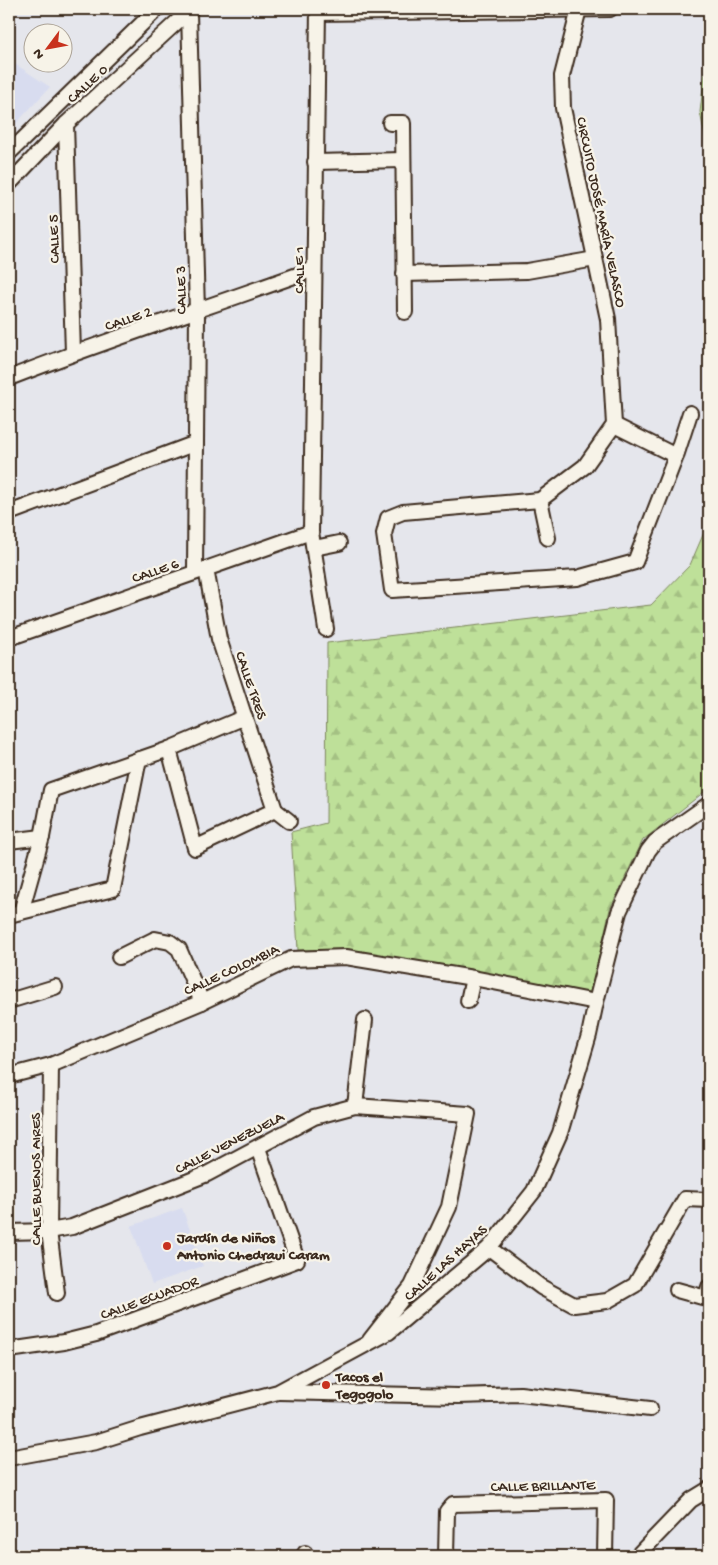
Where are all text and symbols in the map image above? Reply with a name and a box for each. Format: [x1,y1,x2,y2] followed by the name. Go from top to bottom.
[22,22,72,72] north arrow
[29,45,49,62] text: N
[64,61,113,108] street label: CALLE 0
[571,115,629,309] street label: CIRCUITO JOSÉ MARÍA VELASCO
[45,214,65,264] street label: CALLE 5
[291,247,309,293] street label: CALLE 1
[173,265,191,314] street label: CALLE 3
[103,304,154,336] street label: CALLE 2
[130,555,182,588] street label: CALLE 6
[230,649,270,722] street label: CALLE TRES
[181,940,283,1001] street label: CALLE COLOMBIA
[172,1108,288,1179] street label: CALLE VENEZUELA
[28,1113,46,1245] street label: CALLE BUENOS AIRES
[401,1221,492,1306] street label: CALLE LAS HAYAS
[176,1230,330,1265] place label: Jardín de Niños Antonio Chedraui Caram
[161,1240,173,1252] marker: Jardín de Niños Antonio Chedraui Caram
[98,1273,202,1325] street label: CALLE ECUADOR
[335,1369,393,1404] place label: Tacos el Tegogolo
[320,1379,332,1391] marker: Tacos el Tegogolo
[491,1477,596,1497] street label: CALLE BRILLANTE

